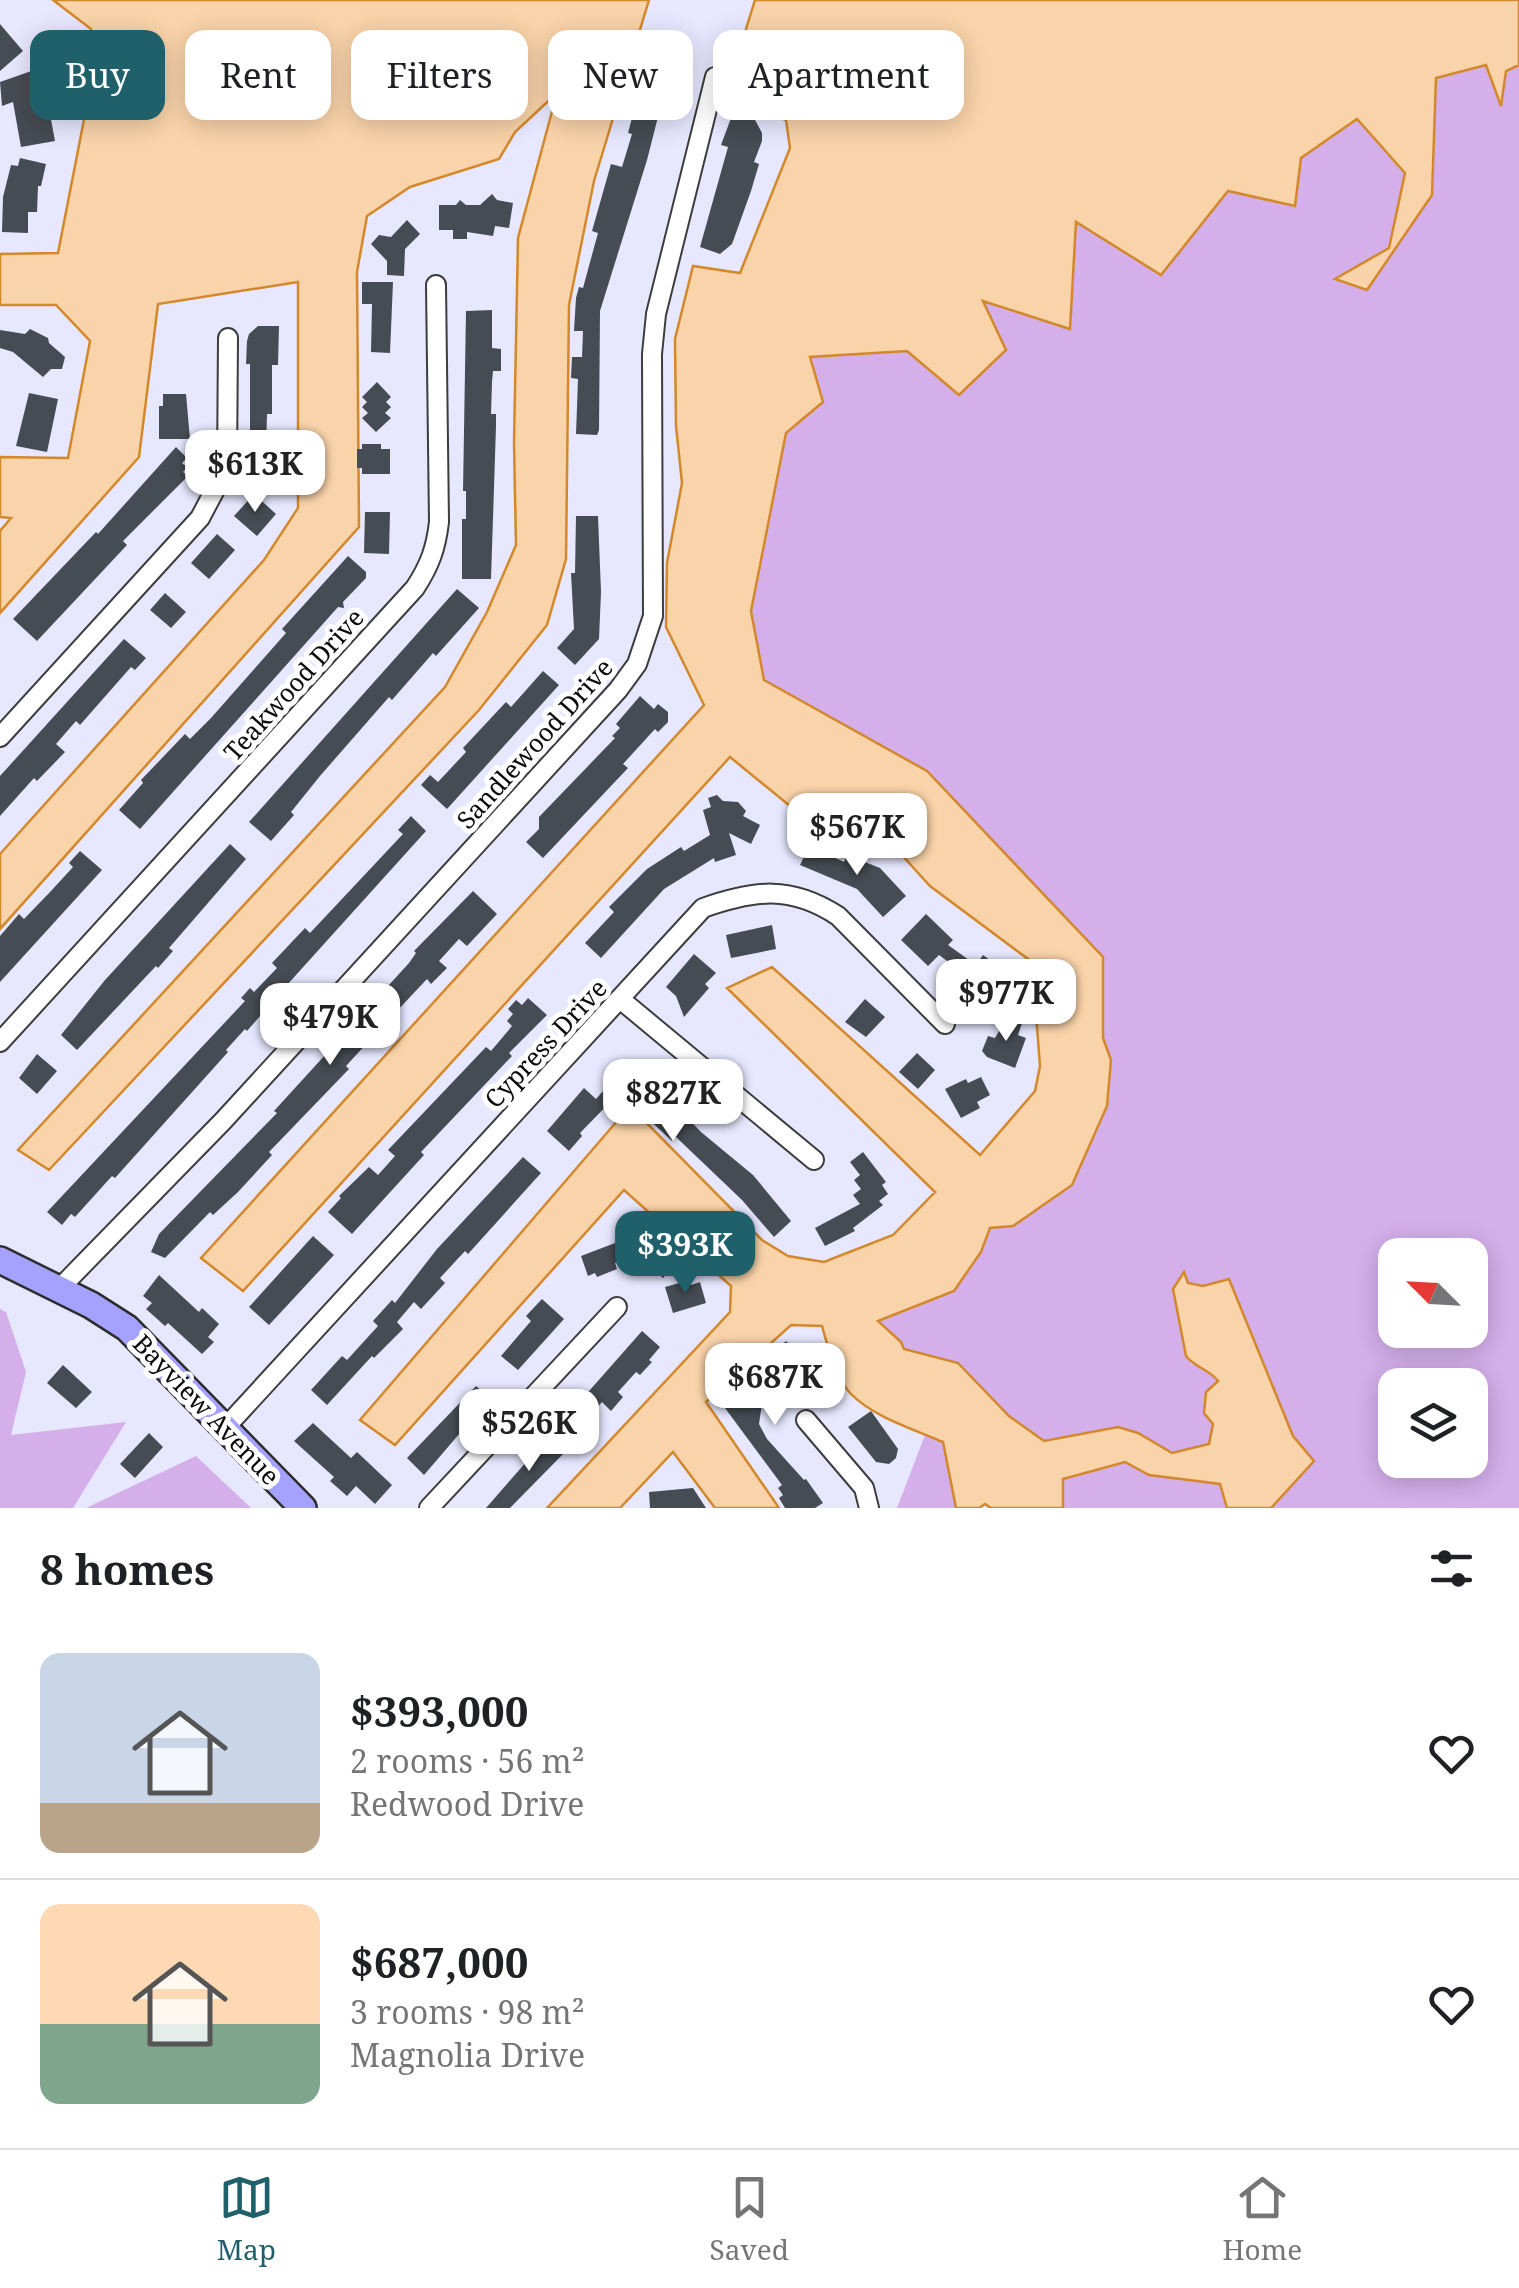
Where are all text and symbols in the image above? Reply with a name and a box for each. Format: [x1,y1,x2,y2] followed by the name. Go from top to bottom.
[30,30,165,120] chip: Buy
[185,30,331,120] chip: Rent
[351,30,528,120] chip: Filters
[548,30,693,120] chip: New
[713,30,964,120] chip: Apartment
[185,430,325,515] pin: $613K
[207,441,303,484] text: $613K
[215,600,371,768] street label: Teakwood Drive
[448,651,620,835] street label: Sandlewood Drive
[787,793,927,878] pin: $567K
[809,804,905,847] text: $567K
[936,959,1076,1044] pin: $977K
[958,970,1054,1013] text: $977K
[476,971,614,1115] street label: Cypress Drive
[260,983,400,1068] pin: $479K
[282,994,378,1037] text: $479K
[603,1059,743,1144] pin: $827K
[625,1070,721,1113] text: $827K
[615,1211,755,1296] pin: $393K
[637,1222,733,1265] text: $393K
[1378,1238,1488,1348] north arrow
[1378,1238,1488,1478] map controls
[126,1326,288,1492] street label: Bayview Avenue
[705,1343,845,1428] pin: $687K
[727,1354,823,1397] text: $687K
[1378,1368,1488,1478] button: layers
[459,1389,599,1474] pin: $526K
[481,1400,577,1443] text: $526K
[40,1540,214,1597] text: 8 homes
[1424,1541,1479,1596] icon: filters
[350,1682,528,1739] text: $393,000
[120,1693,240,1813] icon: home
[1424,1726,1479,1781] icon: heart
[350,1739,585,1782] text: 2 rooms · 56 m²
[350,1782,584,1825] text: Redwood Drive
[350,1933,528,1990] text: $687,000
[120,1944,240,2064] icon: home
[1424,1977,1479,2032] icon: heart
[350,1990,585,2033] text: 3 rooms · 98 m²
[350,2033,585,2076] text: Magnolia Drive
[217,2170,276,2268] tab: Map
[710,2170,789,2268] tab: Saved
[1222,2170,1302,2268] tab: Home

